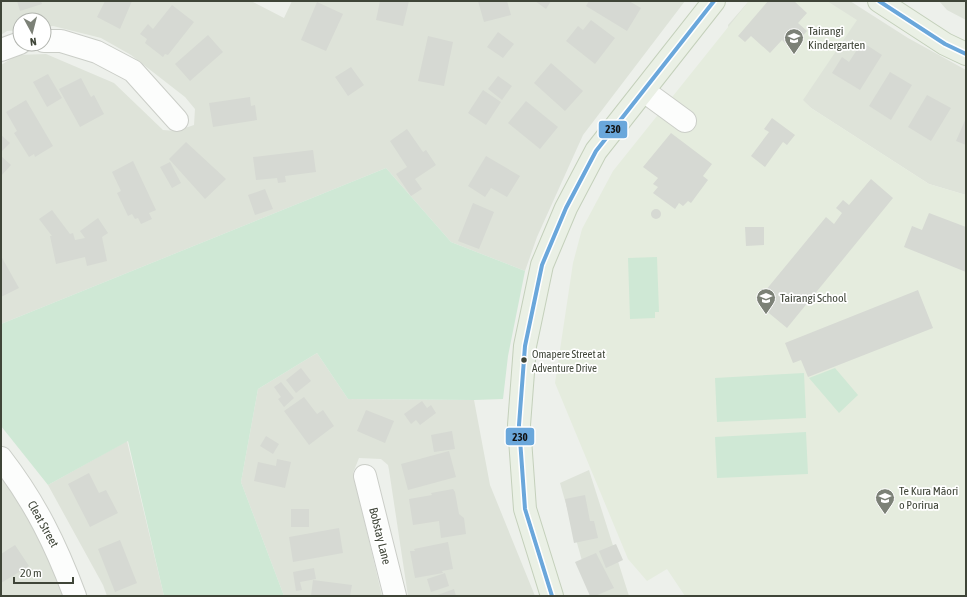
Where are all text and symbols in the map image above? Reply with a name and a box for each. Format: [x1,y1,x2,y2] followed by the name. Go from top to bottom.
[12,12,52,52] north arrow
[808,24,865,52] place label: Tairangi Kindergarten
[783,27,805,55] school or university icon: Tairangi Kindergarten
[29,36,37,48] text: N
[598,120,628,139] line badge: 230
[605,123,621,135] text: 230
[755,287,777,315] school or university icon: Tairangi School
[780,291,848,305] place label: Tairangi School
[532,348,605,374] place label: Omapere Street at Adventure Drive
[519,355,529,365] marker: Omapere Street at Adventure Drive
[505,427,535,446] line badge: 230
[512,431,528,443] text: 230
[899,484,958,512] place label: Te Kura Māori o Porirua
[874,487,896,515] school or university icon: Te Kura Māori o Porirua
[25,498,62,550] street label: Cleat Street
[366,506,394,566] street label: Bobstay Lane
[14,559,73,585] scale bar
[20,566,42,580] text: 20 m

